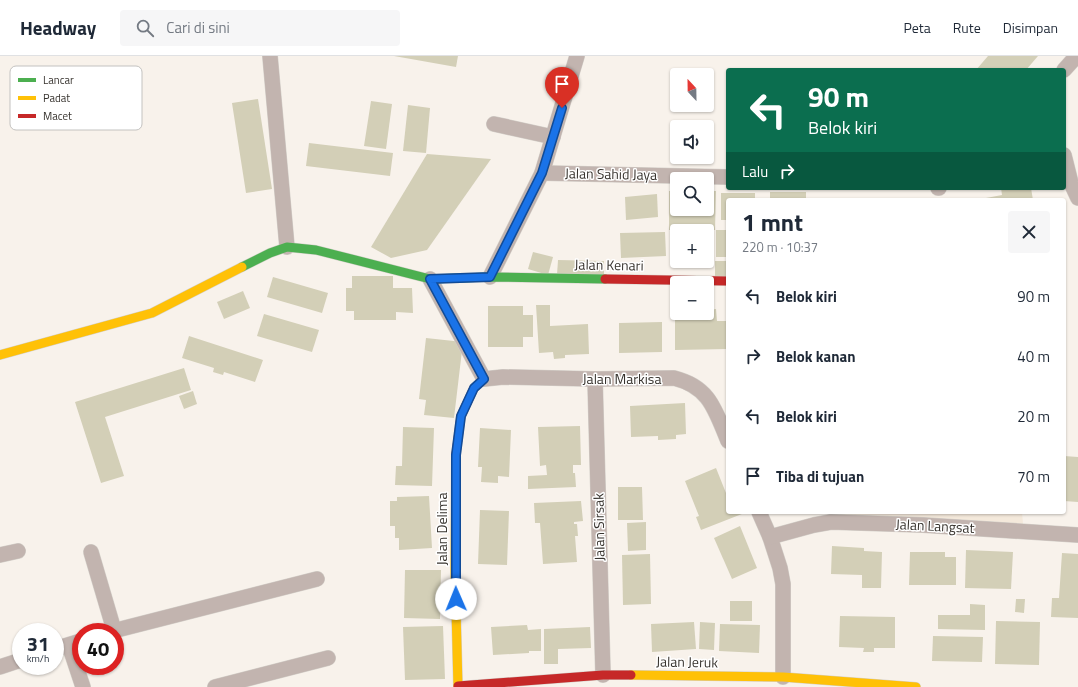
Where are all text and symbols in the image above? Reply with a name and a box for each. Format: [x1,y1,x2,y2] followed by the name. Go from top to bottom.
[120,10,400,46] search box
[20,13,96,42] text: Headway
[166,16,230,39] text: Cari di sini
[134,17,156,39] icon: search
[904,17,931,38] text: Peta
[953,17,981,38] text: Rute
[1003,17,1058,38] text: Disimpan
[10,66,142,130] legend
[545,67,579,108] pin
[670,68,714,112] north arrow
[670,68,714,320] map controls
[43,72,74,88] text: Lancar
[551,73,573,95] icon: arrive
[808,75,869,118] text: 90 m
[742,84,794,136] icon: left
[43,90,70,106] text: Padat
[43,108,72,124] text: Macet
[808,114,877,141] text: Belok kiri
[670,120,714,164] button: sound
[742,160,768,183] text: Lalu
[776,160,798,182] icon: right
[565,162,657,185] street label: Jalan Sahid Jaya
[670,172,714,216] button: search
[742,204,803,240] text: 1 mnt
[1008,211,1050,253] button: close
[670,224,714,268] button: +
[742,237,818,257] text: 220 m · 10:37
[574,253,644,276] street label: Jalan Kenari
[670,276,714,320] button: −
[742,285,764,307] icon: left
[776,285,837,308] text: Belok kiri
[1017,285,1050,308] text: 90 m
[742,345,764,367] icon: right
[776,345,856,368] text: Belok kanan
[1017,345,1050,368] text: 40 m
[583,368,661,389] street label: Jalan Markisa
[742,405,764,427] icon: left
[776,405,837,428] text: Belok kiri
[1017,405,1050,428] text: 20 m
[742,465,764,487] icon: arrive
[776,465,864,488] text: Tiba di tujuan
[1017,465,1050,488] text: 70 m
[431,492,452,566] street label: Jalan Delima
[587,493,610,561] street label: Jalan Sirsak
[895,513,975,538] street label: Jalan Langsat
[435,578,477,620] position arrow
[72,623,124,675] speed limit sign: 40
[27,628,49,659] text: 31
[656,650,718,673] street label: Jalan Jeruk
[27,651,49,666] text: km/h

